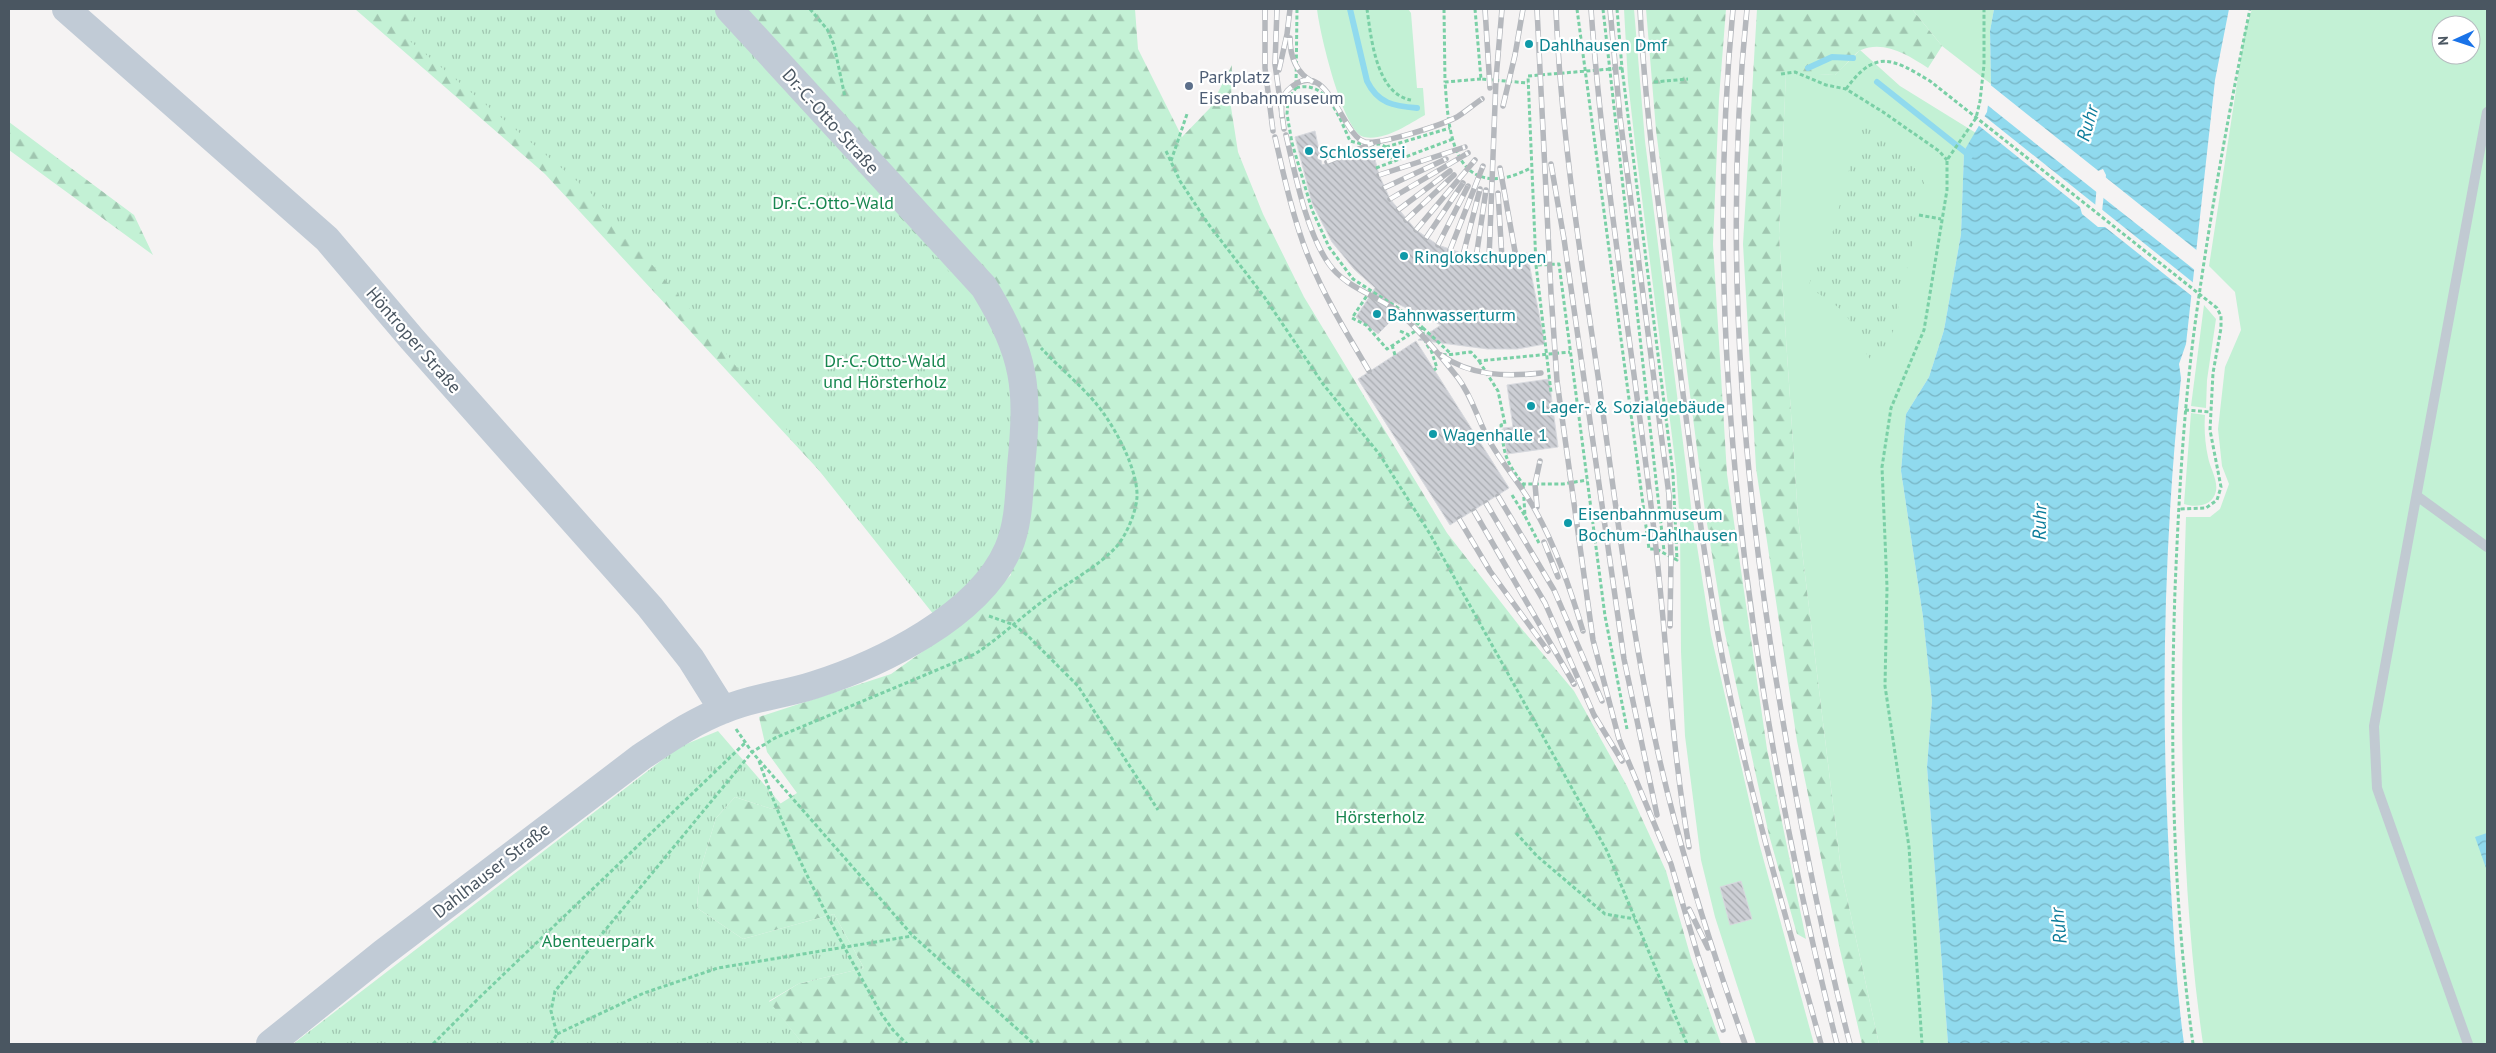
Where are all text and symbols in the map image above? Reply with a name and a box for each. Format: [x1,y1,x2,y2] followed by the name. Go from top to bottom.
[2431,15,2481,65] north arrow
[1539,33,1668,56] place label: Dahlhausen Dmf
[2434,36,2452,46] text: N
[1523,38,1535,50] marker: Dahlhausen Dmf
[778,63,884,179] street label: Dr.-C.-Otto-Straße
[1199,65,1344,109] place label: Parkplatz Eisenbahnmuseum
[1183,80,1195,92] marker: Parkplatz Eisenbahnmuseum
[2070,101,2104,144] water label: Ruhr
[1319,140,1406,163] place label: Schlosserei
[1303,145,1315,157] marker: Schlosserei
[772,191,894,214] park label: Dr.-C.-Otto-Wald
[1414,245,1546,268] place label: Ringlokschuppen
[1398,250,1410,262] marker: Ringlokschuppen
[361,282,467,398] street label: Höntroper Straße
[1387,303,1516,326] place label: Bahnwasserturm
[1371,308,1383,320] marker: Bahnwasserturm
[823,349,947,393] park label: Dr.-C.-Otto-Wald und Hörsterholz
[1541,395,1725,418] place label: Lager- & Sozialgebäude
[1525,400,1537,412] marker: Lager- & Sozialgebäude
[1443,423,1548,446] place label: Wagenhalle 1
[1427,428,1439,440] marker: Wagenhalle 1
[1578,502,1738,546] place label: Eisenbahnmuseum Bochum-Dahlhausen
[2027,502,2051,540] water label: Ruhr
[1562,517,1574,529] marker: Eisenbahnmuseum Bochum-Dahlhausen
[1335,805,1425,828] park label: Hörsterholz
[428,817,554,923] street label: Dahlhauser Straße
[2044,905,2072,945] water label: Ruhr
[542,929,655,952] park label: Abenteuerpark

